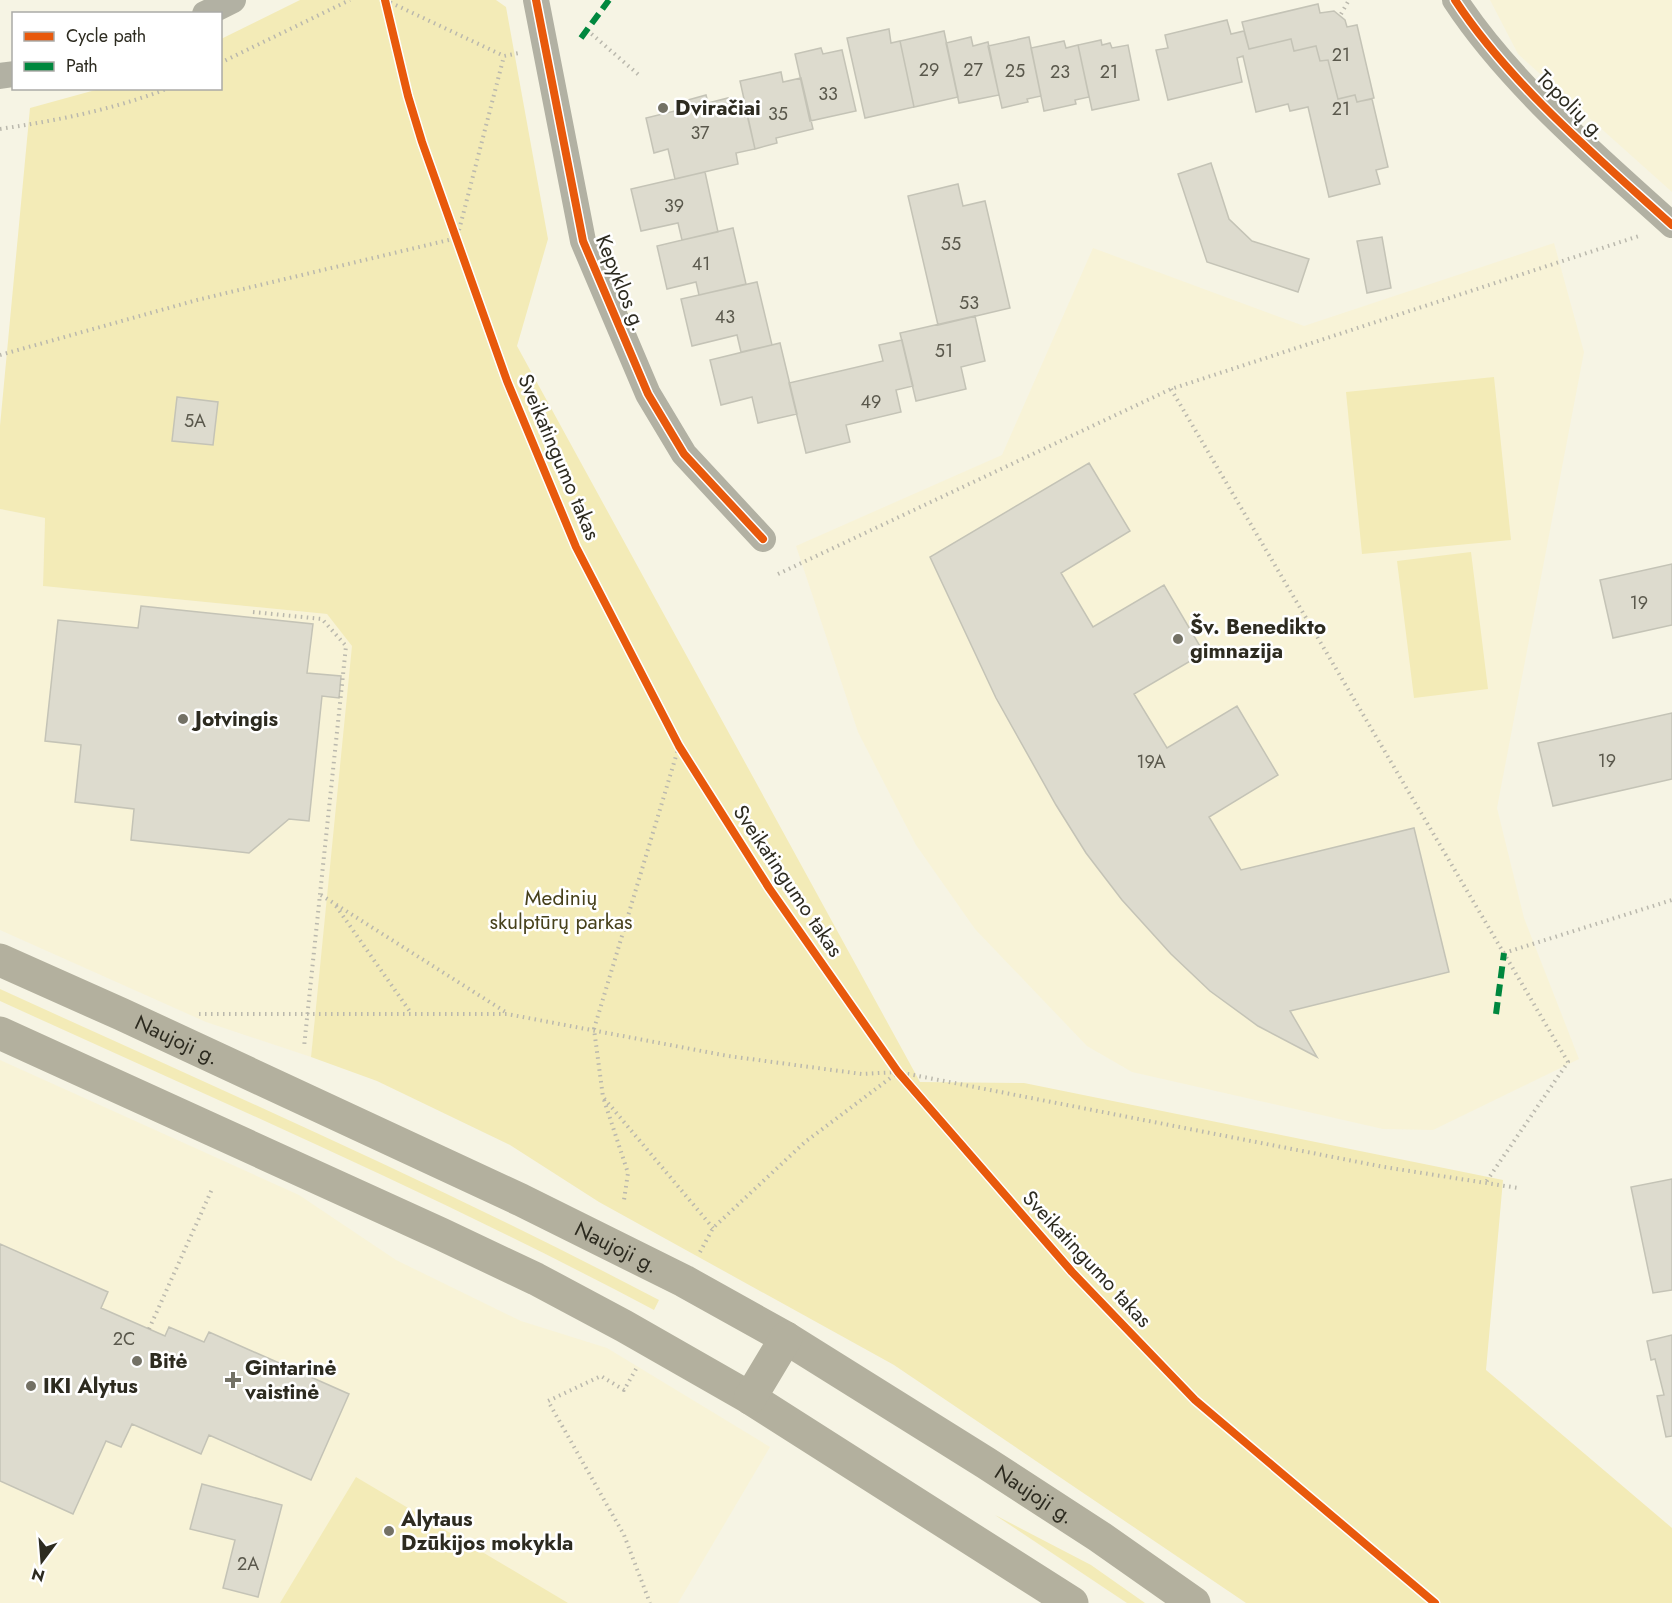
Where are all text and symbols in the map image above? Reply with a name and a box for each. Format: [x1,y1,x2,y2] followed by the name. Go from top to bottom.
[12,12,222,90] legend
[66,23,146,49] text: Cycle path
[1332,42,1350,68] house number: 21
[66,53,98,79] text: Path
[919,57,939,83] house number: 29
[963,57,983,83] house number: 27
[1005,58,1025,84] house number: 25
[1050,59,1070,85] house number: 23
[1100,59,1118,85] house number: 21
[1529,63,1613,147] street label: Topolių g.
[818,81,838,107] house number: 33
[675,93,761,123] place label: Dviračiai
[1332,96,1350,122] house number: 21
[656,101,670,115] marker: Dviračiai
[768,101,788,127] house number: 35
[690,120,710,146] house number: 37
[664,193,684,219] house number: 39
[588,230,654,336] street label: Kepyklos g.
[941,231,961,257] house number: 55
[692,251,710,277] house number: 41
[959,290,979,316] house number: 53
[715,304,735,330] house number: 43
[935,338,953,364] house number: 51
[510,369,608,545] street label: Sveikatingumo takas
[861,389,881,415] house number: 49
[184,408,206,434] house number: 5A
[1630,590,1648,616] house number: 19
[1190,612,1326,666] place label: Šv. Benedikto gimnazija
[1171,632,1185,646] marker: Šv. Benedikto gimnazija
[191,704,279,734] place label: Jotvingis
[176,712,190,726] marker: Jotvingis
[1598,748,1616,774] house number: 19
[1136,749,1166,775] house number: 19A
[726,799,850,963] street label: Sveikatingumo takas
[490,883,633,937] park label: Medinių skulptūrų parkas
[130,1007,224,1072] street label: Naujoji g.
[1015,1184,1159,1334] street label: Sveikatingumo takas
[570,1214,663,1281] street label: Naujoji g.
[113,1326,135,1352] house number: 2C
[149,1346,187,1376] place label: Bitė
[244,1353,337,1407] place label: Gintarinė vaistinė
[130,1354,144,1368] marker: Bitė
[43,1371,138,1401] place label: IKI Alytus
[226,1373,240,1387] marker: Gintarinė vaistinė
[24,1379,38,1393] marker: IKI Alytus
[989,1457,1080,1531] street label: Naujoji g.
[400,1504,573,1558] place label: Alytaus Dzūkijos mokykla
[382,1524,396,1538] marker: Alytaus Dzūkijos mokykla
[12,1531,72,1591] north arrow
[237,1551,259,1577] house number: 2A
[29,1562,47,1588] text: N

